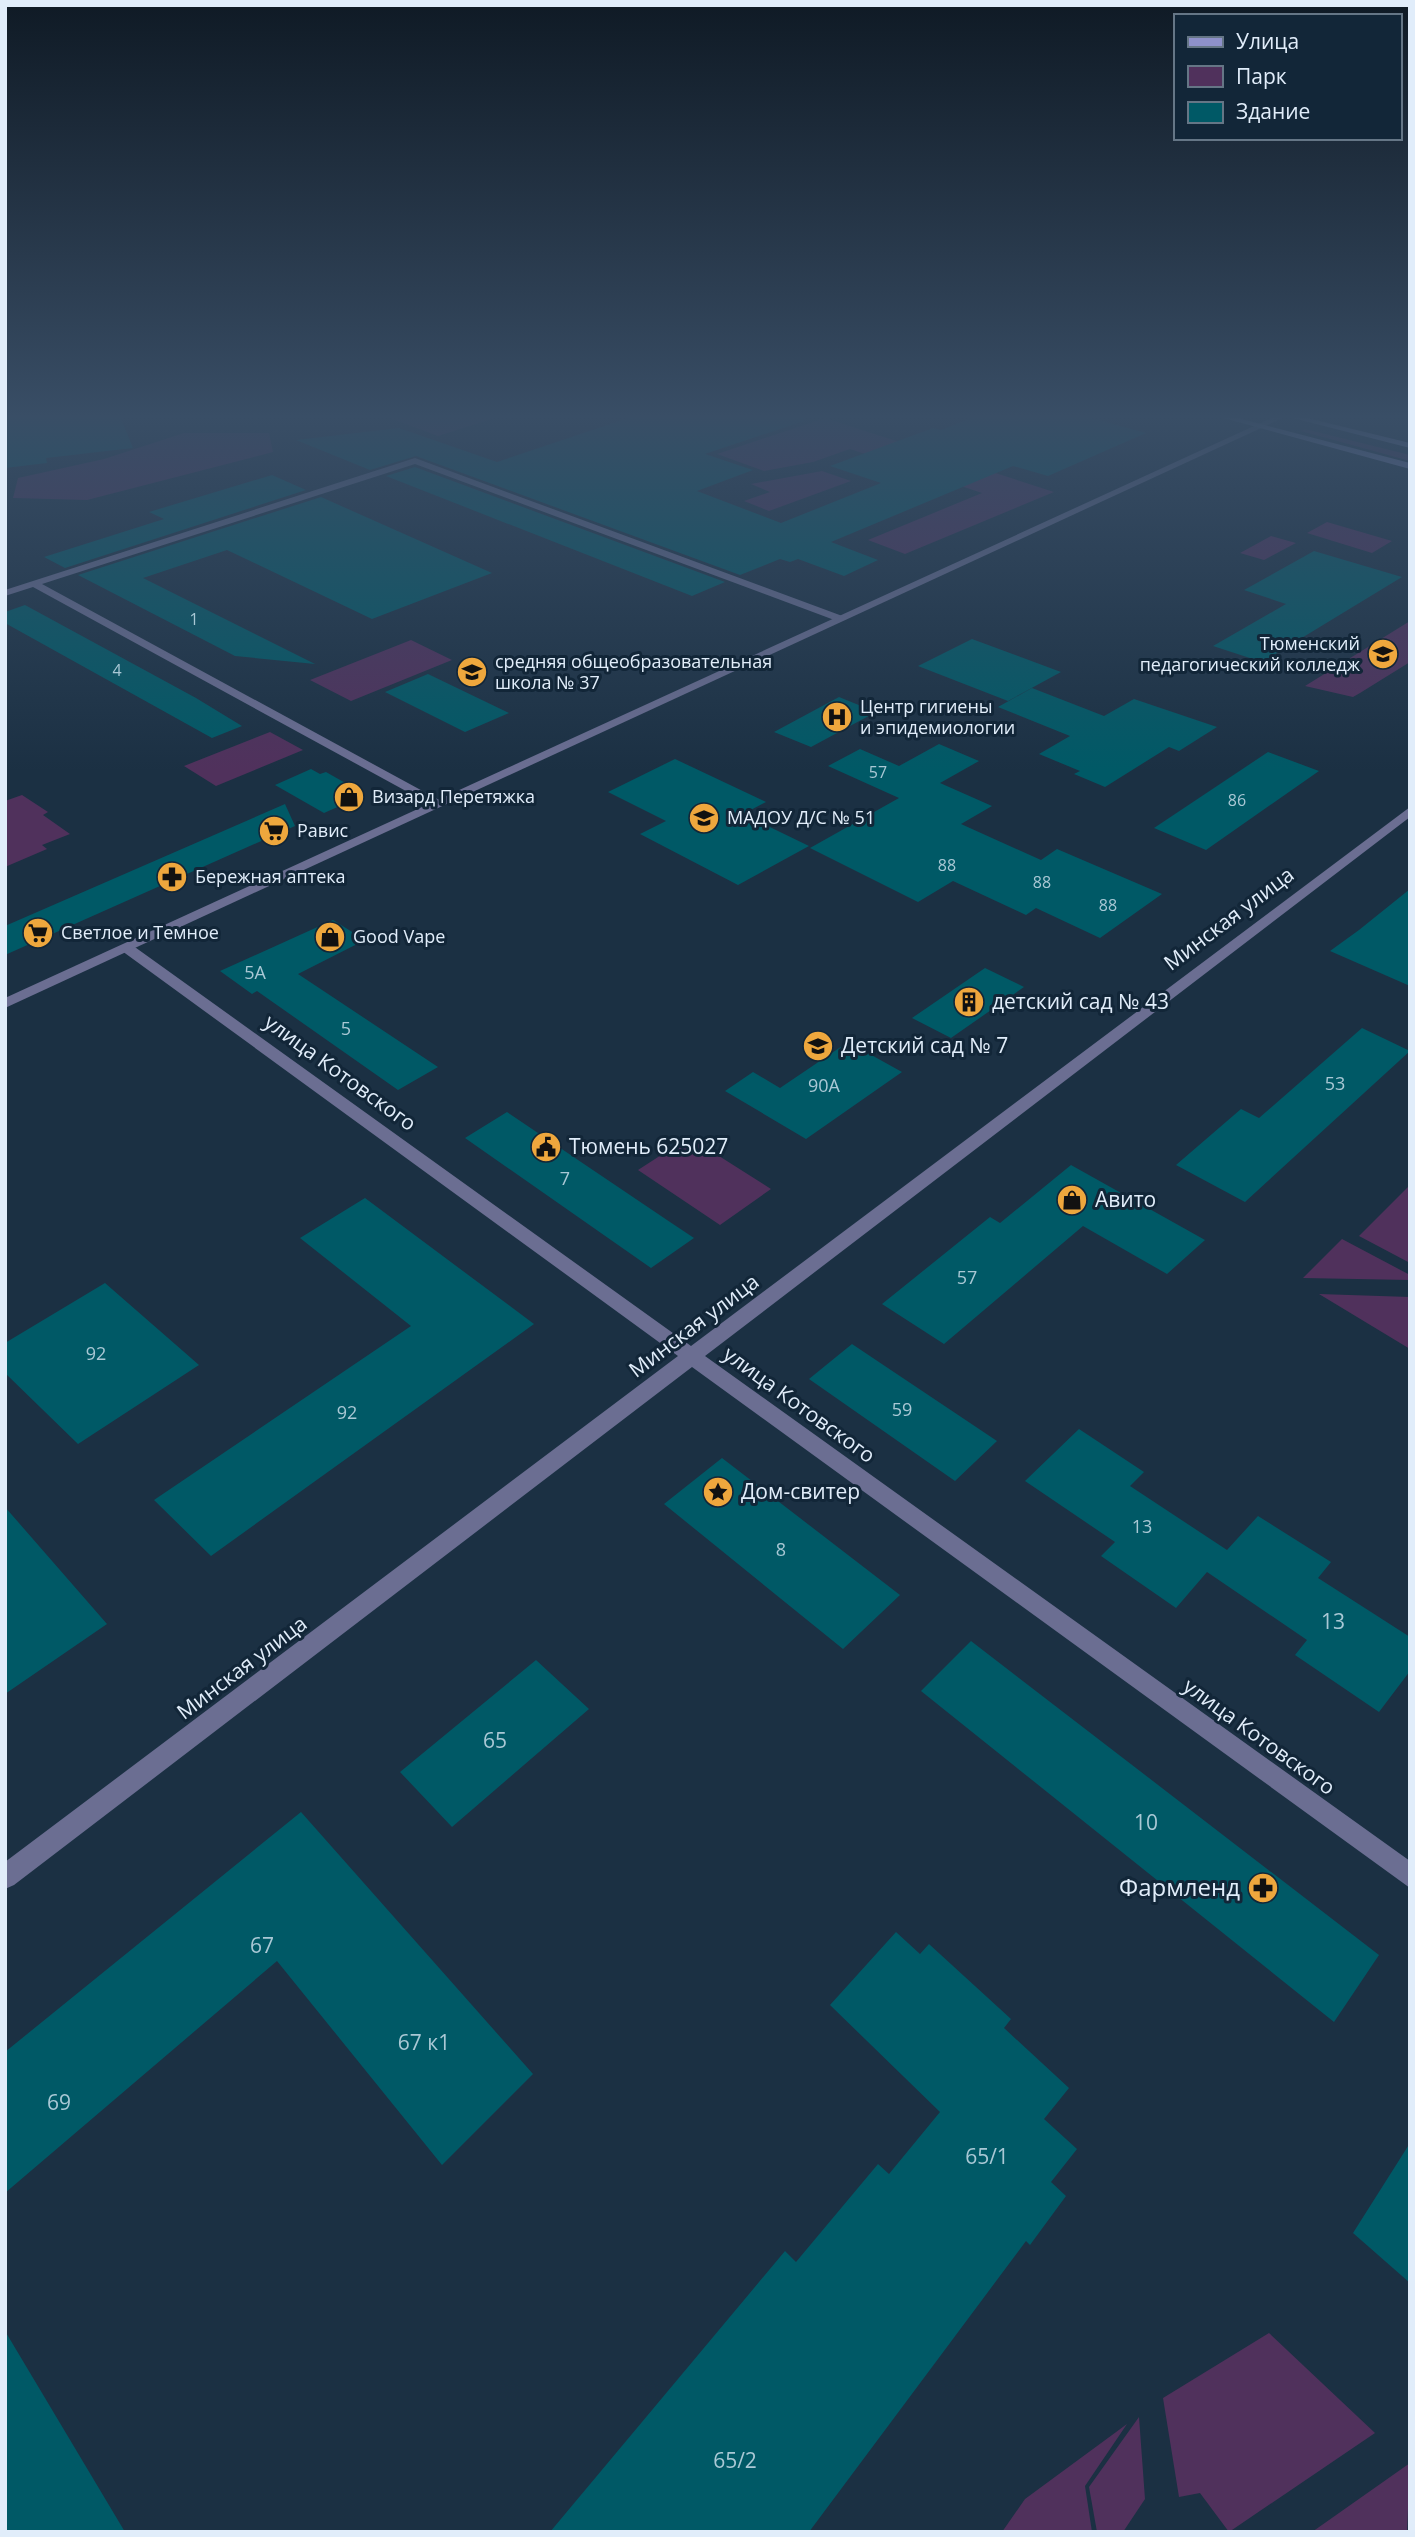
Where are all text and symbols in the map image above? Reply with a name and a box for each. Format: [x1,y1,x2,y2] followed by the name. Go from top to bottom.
[1174,14,1401,140] legend
[1236,27,1299,55] text: Улица
[1236,62,1287,90] text: Парк
[1236,97,1310,125] text: Здание
[189,608,199,630] house number: 1
[1140,631,1361,676] place label: Тюменский педагогический колледж
[1366,637,1400,671] school or university icon: Тюменский педагогический колледж
[495,649,772,694] place label: средняя общеобразовательная школа № 37
[455,655,489,689] school or university icon: средняя общеобразовательная школа № 37
[112,659,122,681] house number: 4
[860,694,1015,739] place label: Центр гигиены и эпидемиологии
[820,700,854,734] hospital icon: Центр гигиены и эпидемиологии
[869,761,887,783] house number: 57
[332,780,366,814] shop icon: Визард Перетяжка
[372,784,535,808] place label: Визард Перетяжка
[1228,789,1246,811] house number: 86
[687,801,721,835] school or university icon: МАДОУ Д/С № 51
[727,805,875,829] place label: МАДОУ Д/С № 51
[257,814,291,848] supermarket icon: Равис
[297,818,349,842] place label: Равис
[938,854,956,876] house number: 88
[155,860,189,894] pharmacy icon: Бережная аптека
[1158,860,1299,976] street label: Минская улица
[195,864,346,888] place label: Бережная аптека
[1033,871,1051,893] house number: 88
[1099,894,1117,916] house number: 88
[21,916,55,950] supermarket icon: Светлое и Темное
[61,920,219,944] place label: Светлое и Темное
[313,920,347,954] shop icon: Good Vape
[353,924,445,948] place label: Good Vape
[244,960,266,984] house number: 5А
[952,985,986,1019] building icon: детский сад № 43
[992,987,1169,1015] place label: детский сад № 43
[259,1008,422,1137] street label: улица Котовского
[341,1016,351,1040] house number: 5
[801,1029,835,1063] school or university icon: Детский сад № 7
[841,1031,1008,1059] place label: Детский сад № 7
[1325,1071,1345,1095] house number: 53
[808,1073,841,1097] house number: 90А
[529,1130,563,1164] public building icon: Тюмень 625027
[569,1132,728,1160] place label: Тюмень 625027
[560,1166,570,1190] house number: 7
[1055,1183,1089,1217] shop icon: Авито
[1095,1185,1156,1213] place label: Авито
[957,1265,977,1289] house number: 57
[623,1267,764,1383] street label: Минская улица
[718,1340,881,1469] street label: улица Котовского
[86,1341,106,1365] house number: 92
[892,1397,912,1421] house number: 59
[337,1400,357,1424] house number: 92
[701,1475,735,1509] place icon: Дом-свитер
[741,1477,860,1505] place label: Дом-свитер
[1132,1514,1152,1538] house number: 13
[776,1537,786,1561] house number: 8
[1321,1607,1345,1635] house number: 13
[171,1609,312,1725] street label: Минская улица
[1178,1672,1341,1801] street label: улица Котовского
[483,1726,507,1754] house number: 65
[1134,1808,1158,1836] house number: 10
[1119,1870,1240,1903] place label: Фармленд
[1246,1871,1280,1905] pharmacy icon: Фармленд
[250,1931,274,1959] house number: 67
[398,2028,450,2056] house number: 67 к1
[47,2088,71,2116] house number: 69
[965,2142,1009,2170] house number: 65/1
[713,2446,757,2474] house number: 65/2

